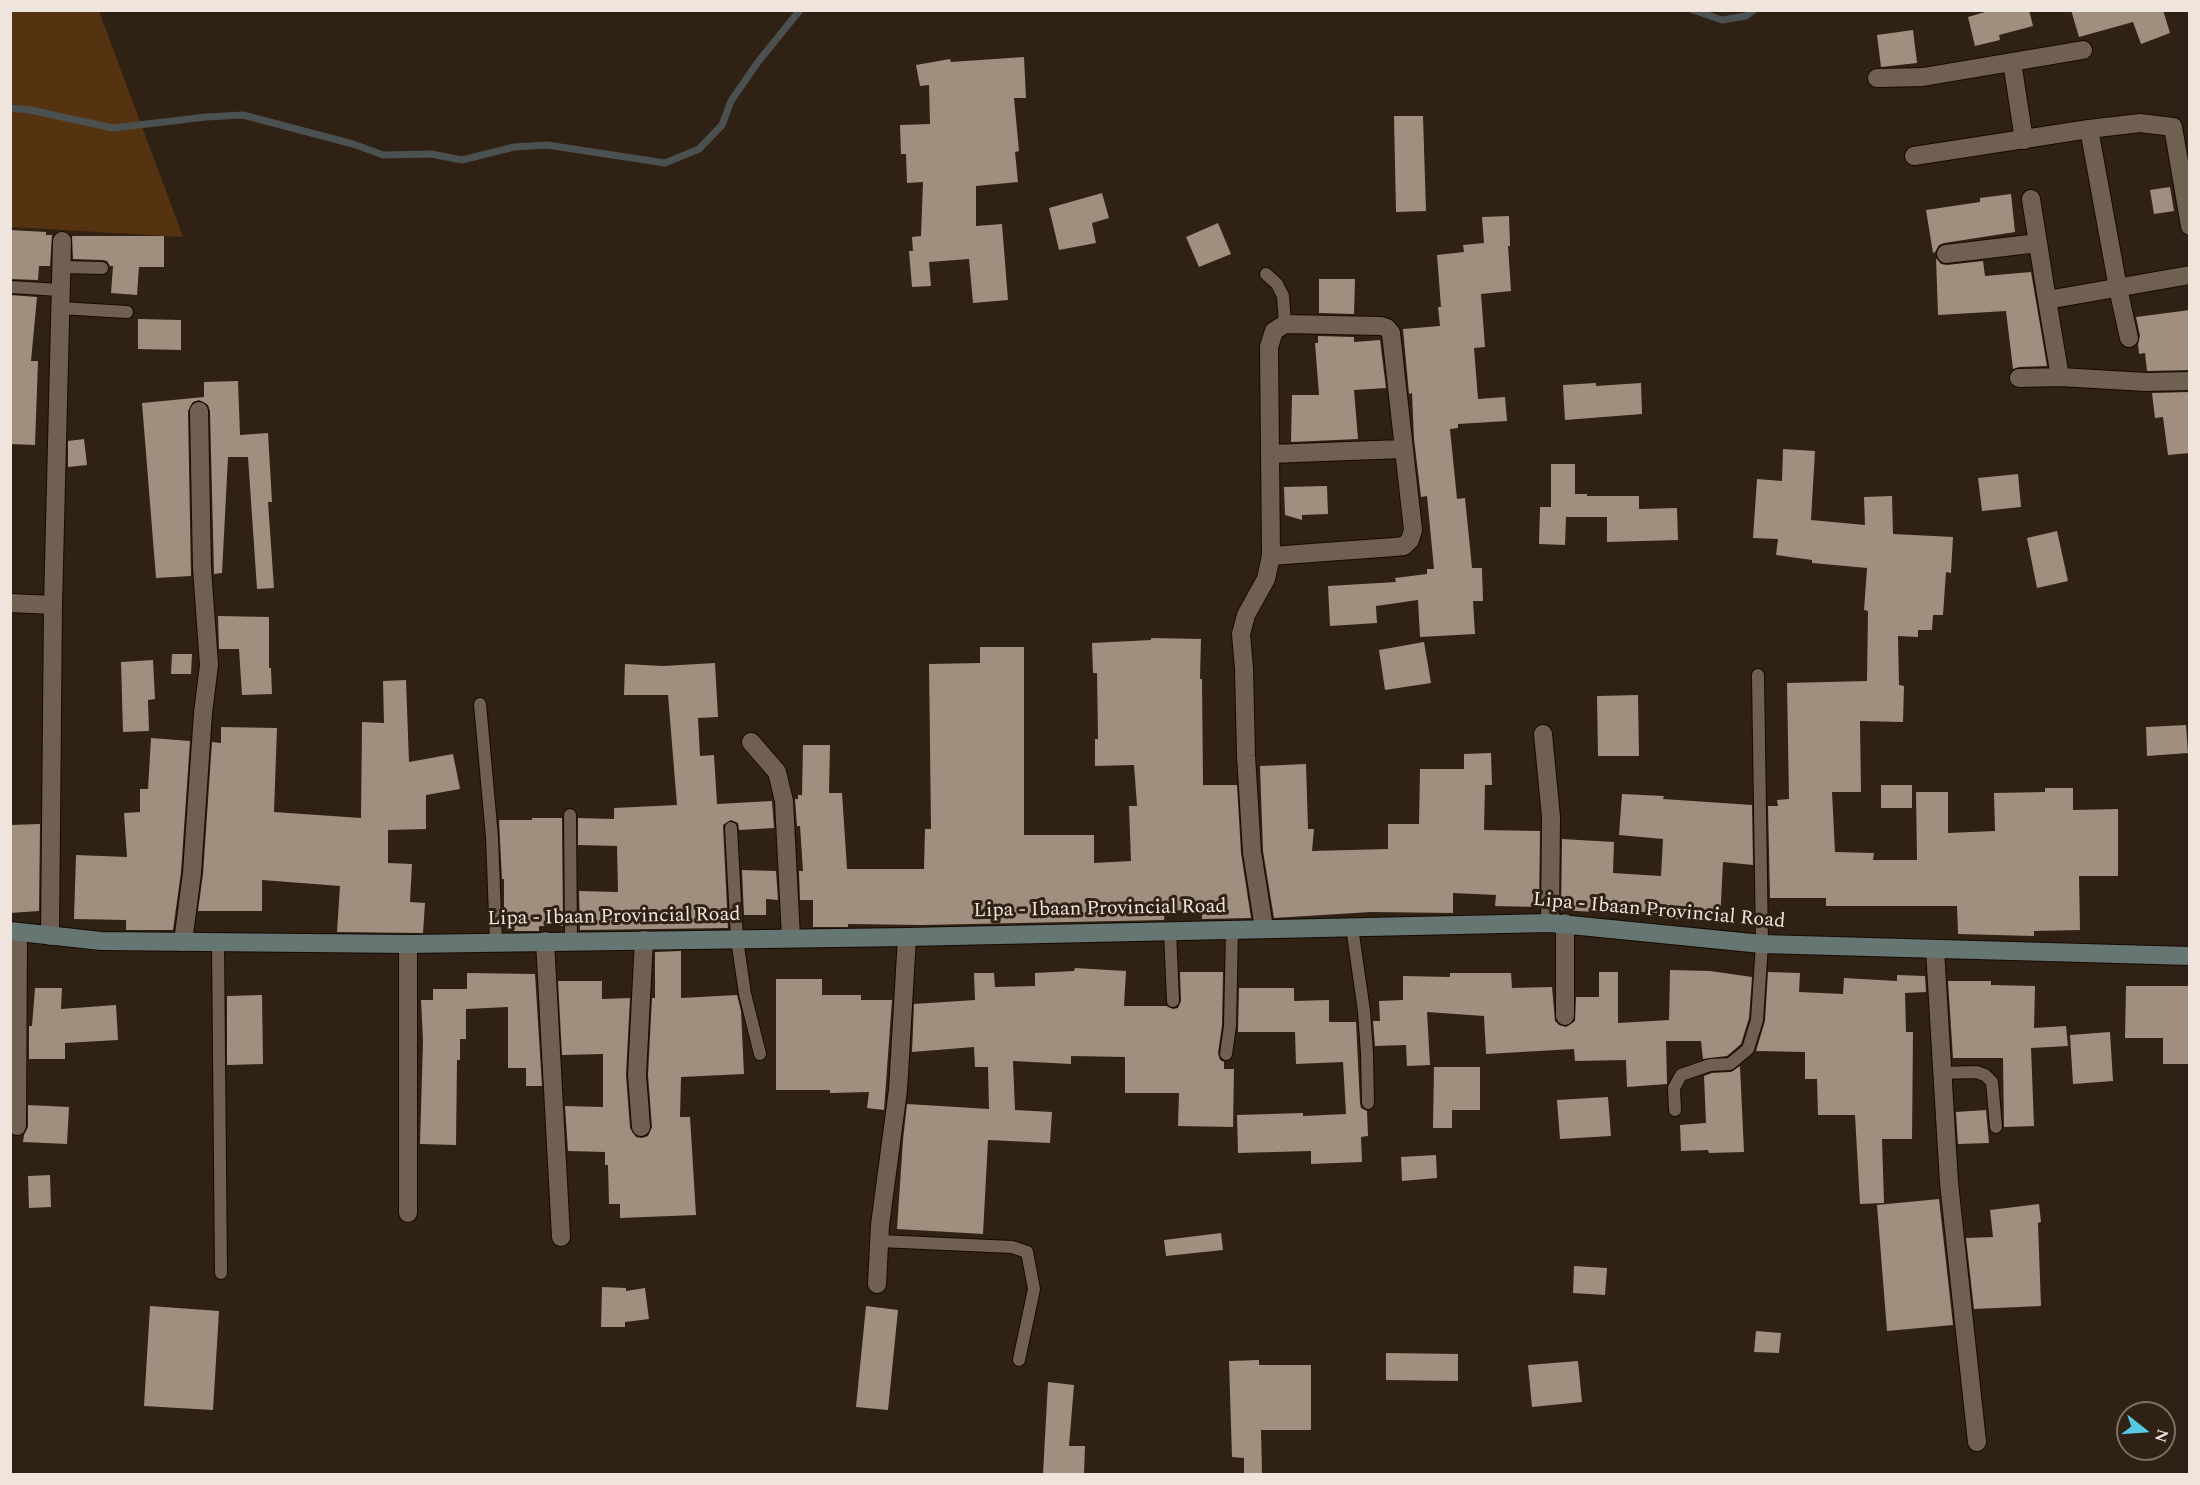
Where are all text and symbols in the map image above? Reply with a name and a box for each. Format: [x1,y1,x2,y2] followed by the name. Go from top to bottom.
[1532,889,1786,935] street label: Lipa - Ibaan Provincial Road
[973,896,1227,924] street label: Lipa - Ibaan Provincial Road
[487,904,741,932] street label: Lipa - Ibaan Provincial Road
[2116,1401,2176,1461] north arrow
[2148,1426,2175,1445] text: N

